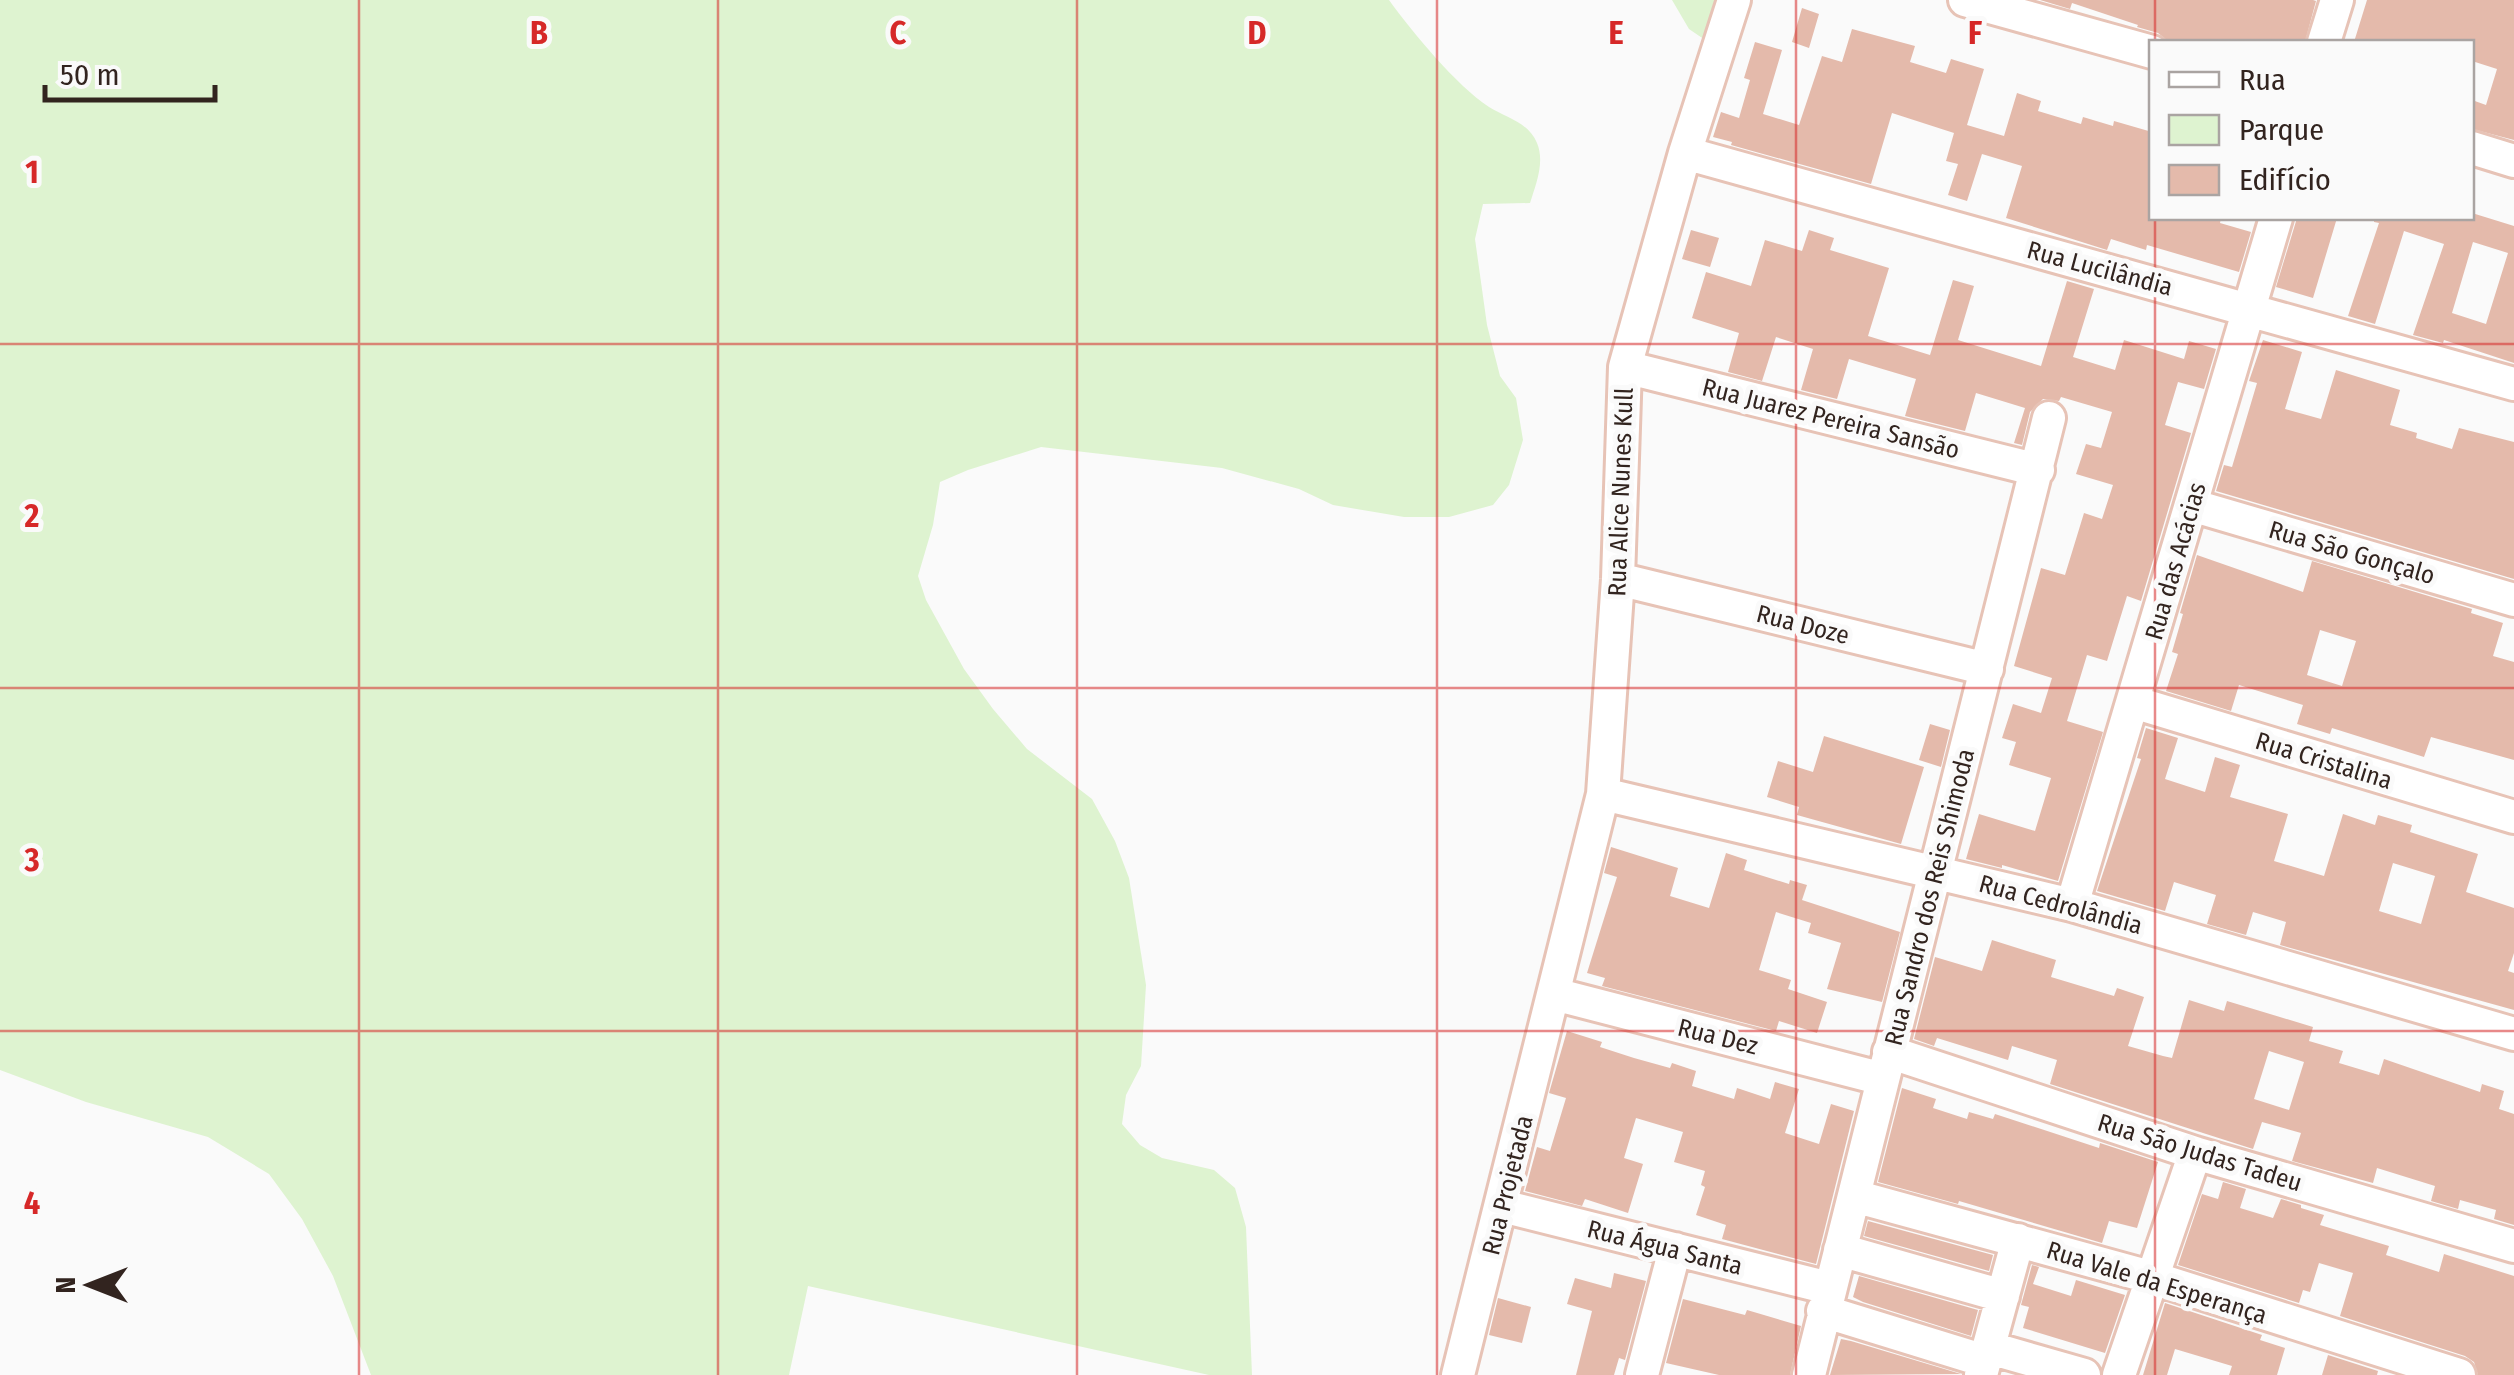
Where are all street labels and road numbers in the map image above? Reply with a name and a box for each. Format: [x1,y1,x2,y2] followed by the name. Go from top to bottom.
[2024,235,2176,303] street label: Rua Lucilândia
[1699,372,1963,465] street label: Rua Juarez Pereira Sansão
[1602,387,1640,597] street label: Rua Alice Nunes Kull
[2139,479,2213,643] street label: Rua das Acácias
[2265,515,2438,591] street label: Rua São Gonçalo
[1753,599,1852,651] street label: Rua Doze
[2252,726,2396,796] street label: Rua Cristalina
[1879,746,1981,1049] street label: Rua Sandro dos Reis Shimoda
[1976,869,2146,941] street label: Rua Cedrolândia
[1675,1013,1761,1061] street label: Rua Dez
[2094,1108,2305,1198] street label: Rua São Judas Tadeu
[1476,1112,1540,1258] street label: Rua Projetada
[1584,1213,1746,1282] street label: Rua Água Santa
[2043,1235,2270,1331] street label: Rua Vale da Esperança

